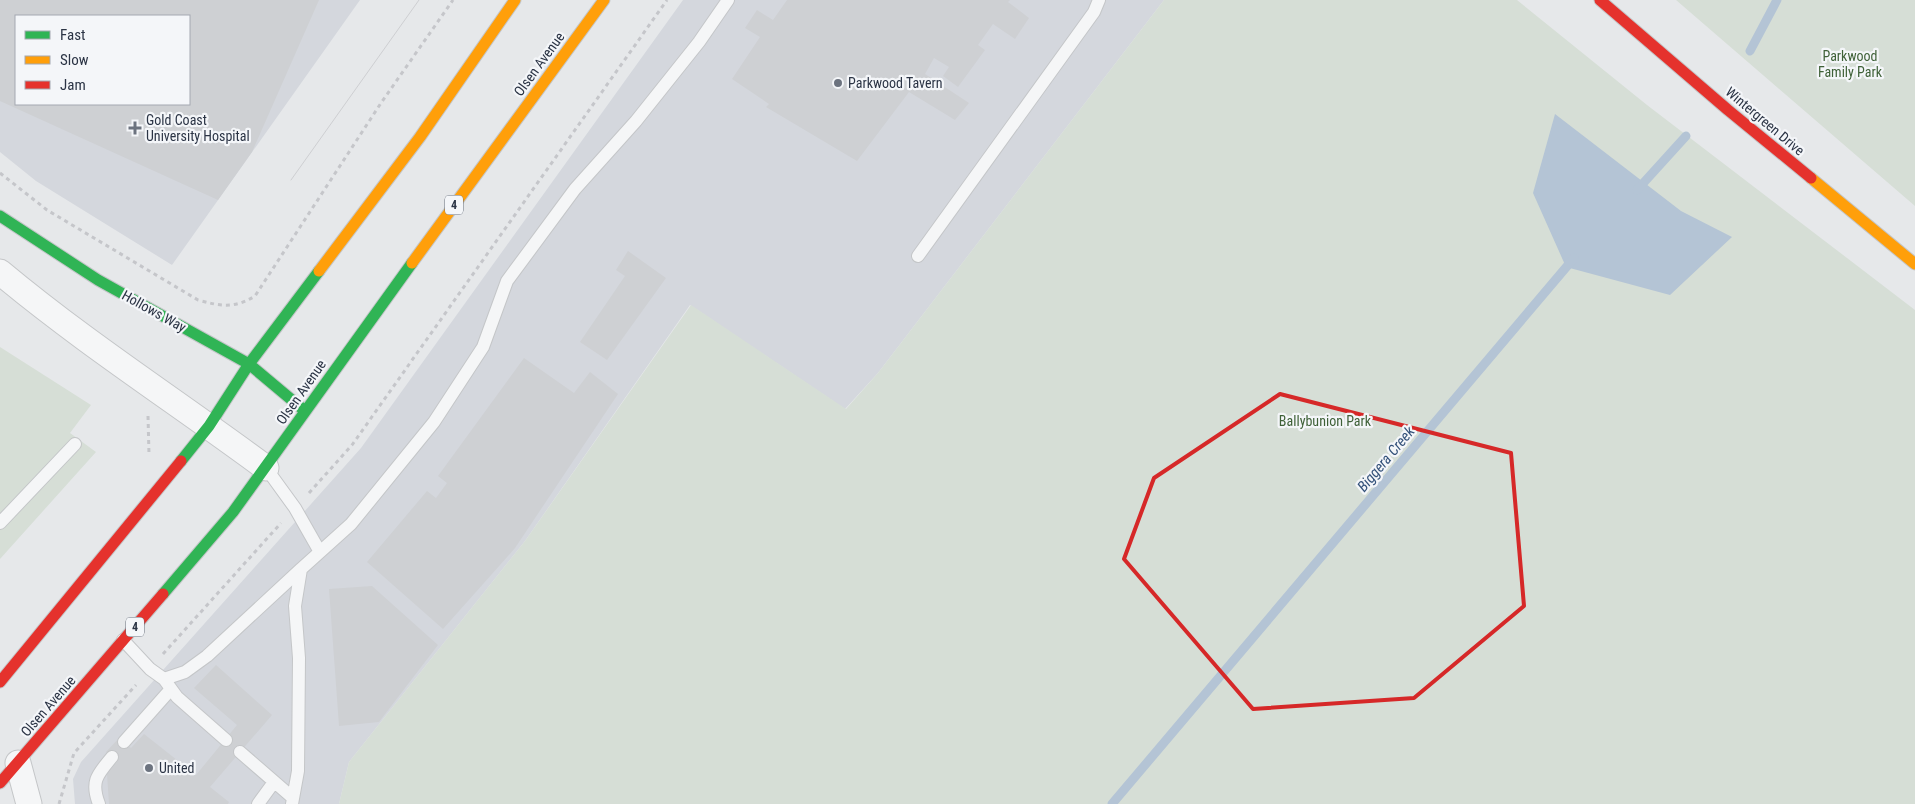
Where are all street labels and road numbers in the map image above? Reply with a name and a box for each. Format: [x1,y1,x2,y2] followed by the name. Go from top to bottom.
[511,29,568,99] street label: Olsen Avenue
[1722,84,1808,159] street label: Wintergreen Drive
[445,196,463,214] road number: 4
[119,287,189,335] street label: Hollows Way
[273,356,329,427] street label: Olsen Avenue
[126,618,144,636] road number: 4
[17,672,79,740] street label: Olsen Avenue

